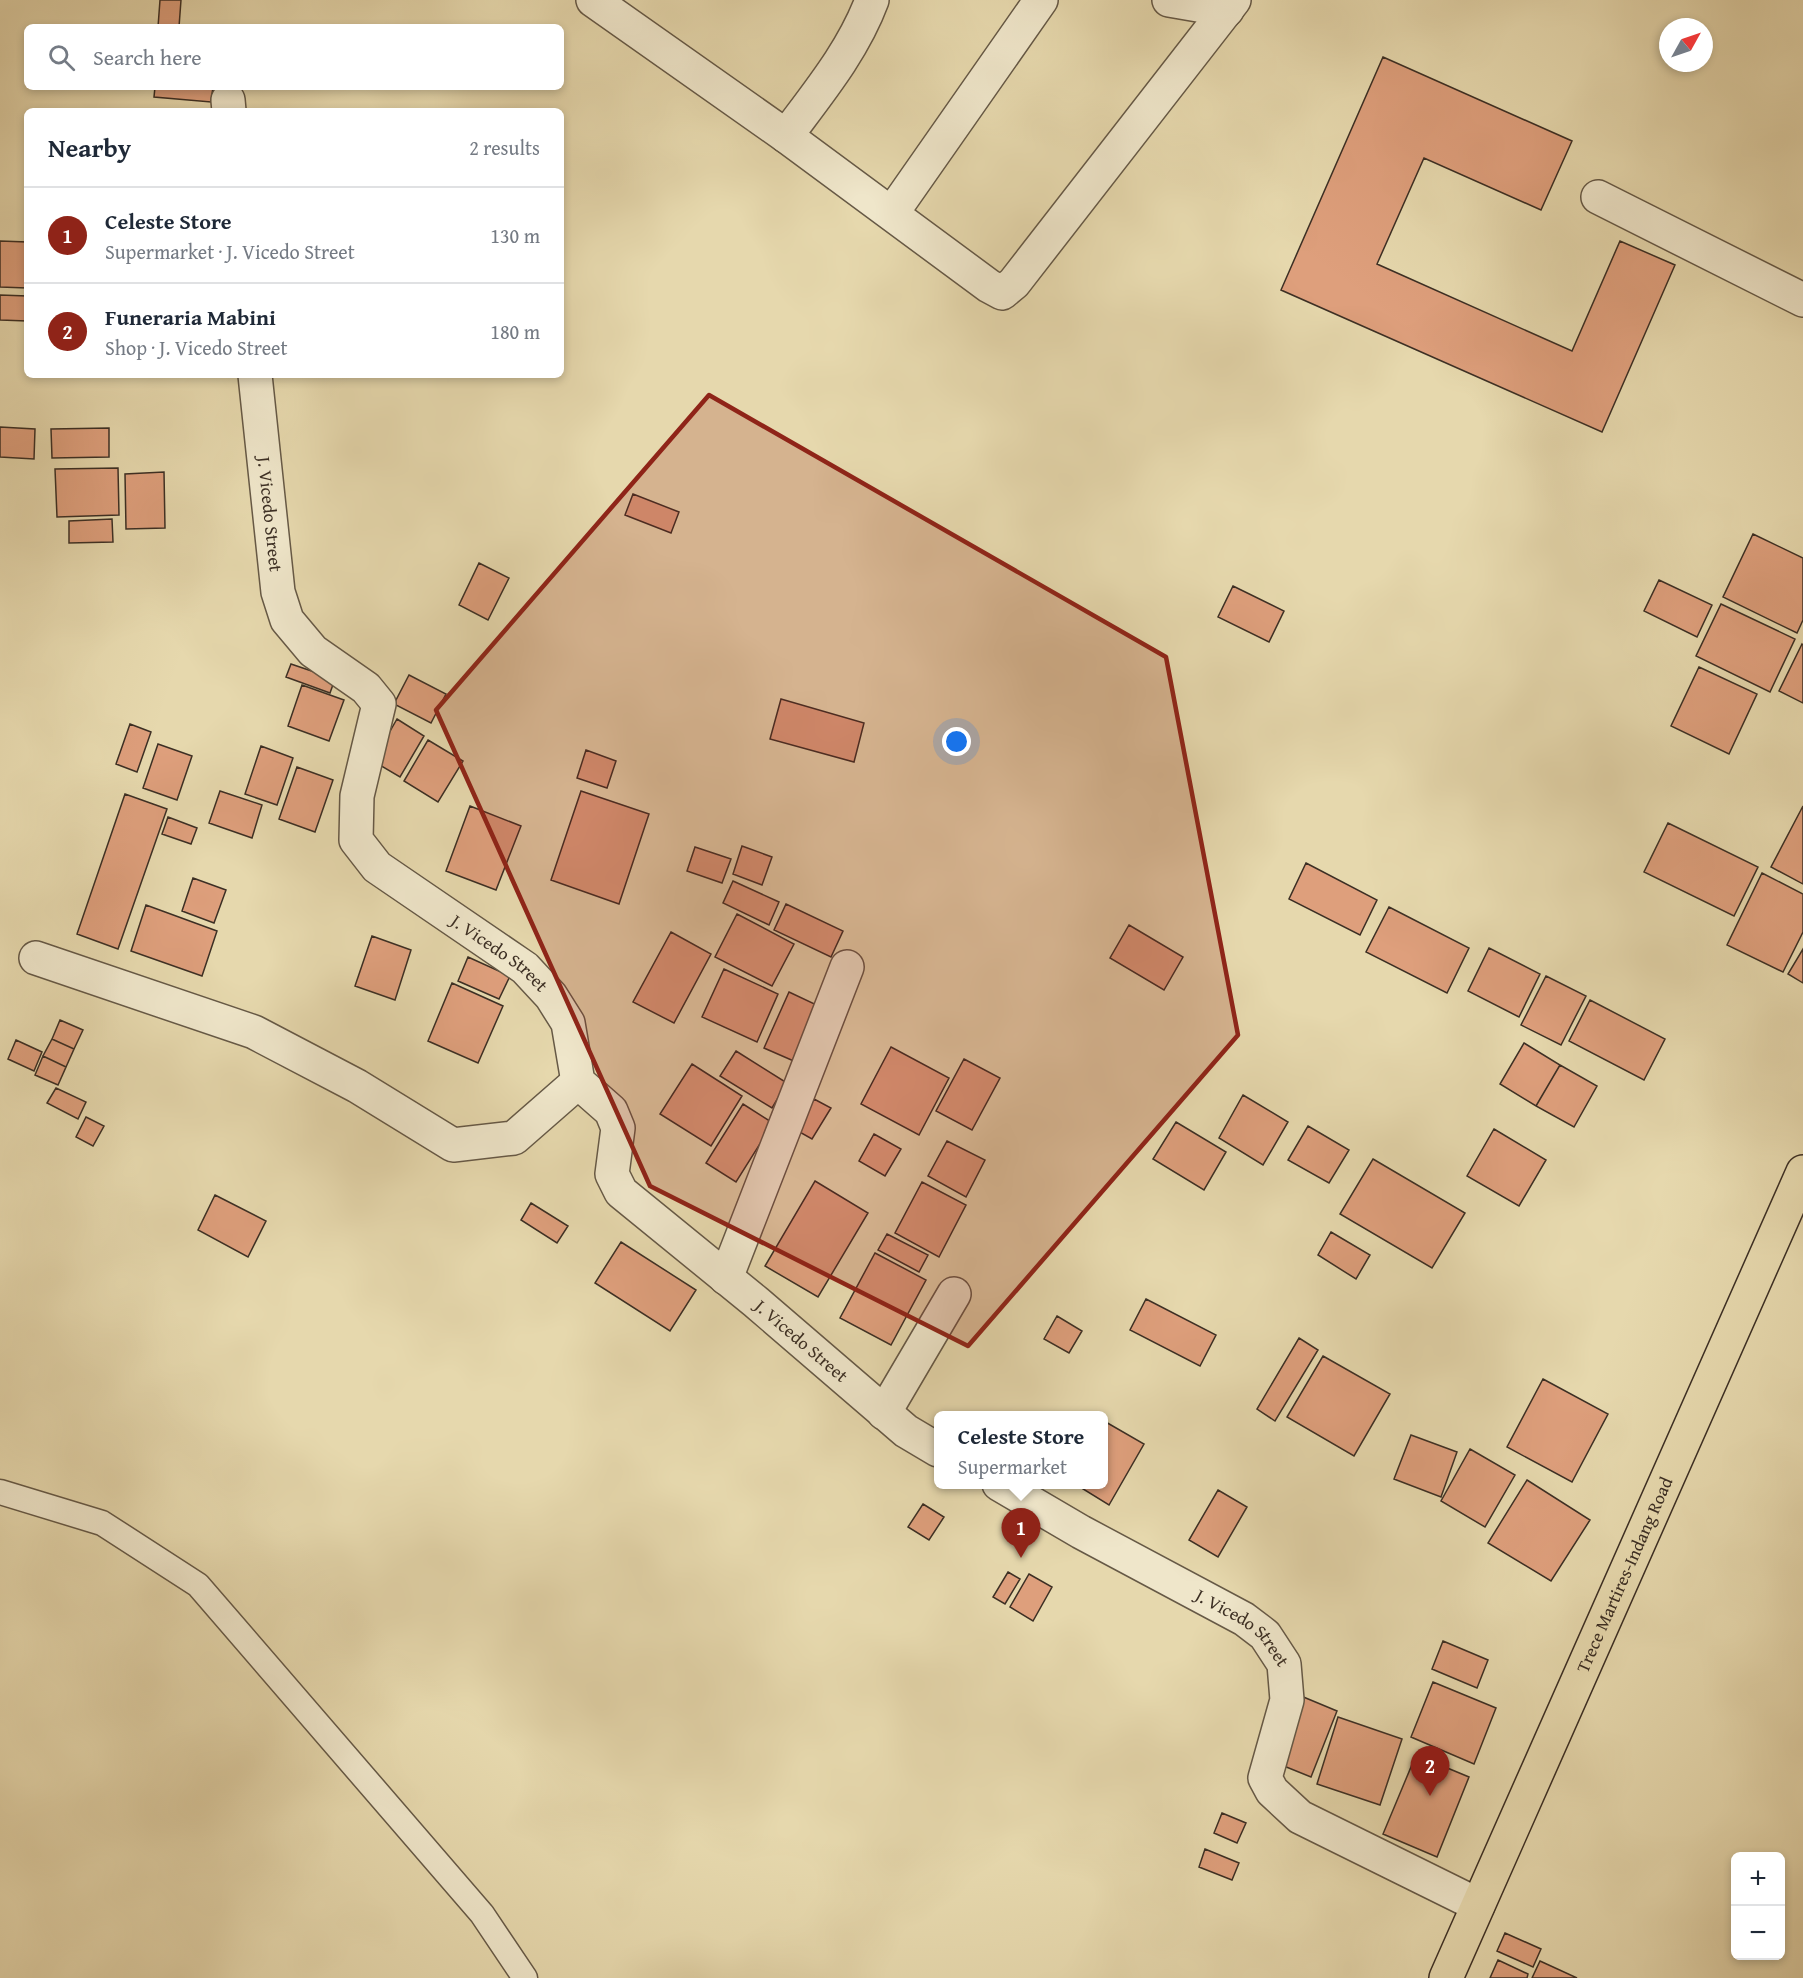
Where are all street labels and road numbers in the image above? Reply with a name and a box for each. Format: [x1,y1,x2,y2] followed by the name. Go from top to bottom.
[251,453,290,574] street label: J. Vicedo Street
[444,906,555,998] street label: J. Vicedo Street
[747,1291,855,1389] street label: J. Vicedo Street
[1569,1472,1680,1677] street label: Trece Martires-Indang Road
[1189,1580,1297,1672] street label: J. Vicedo Street

